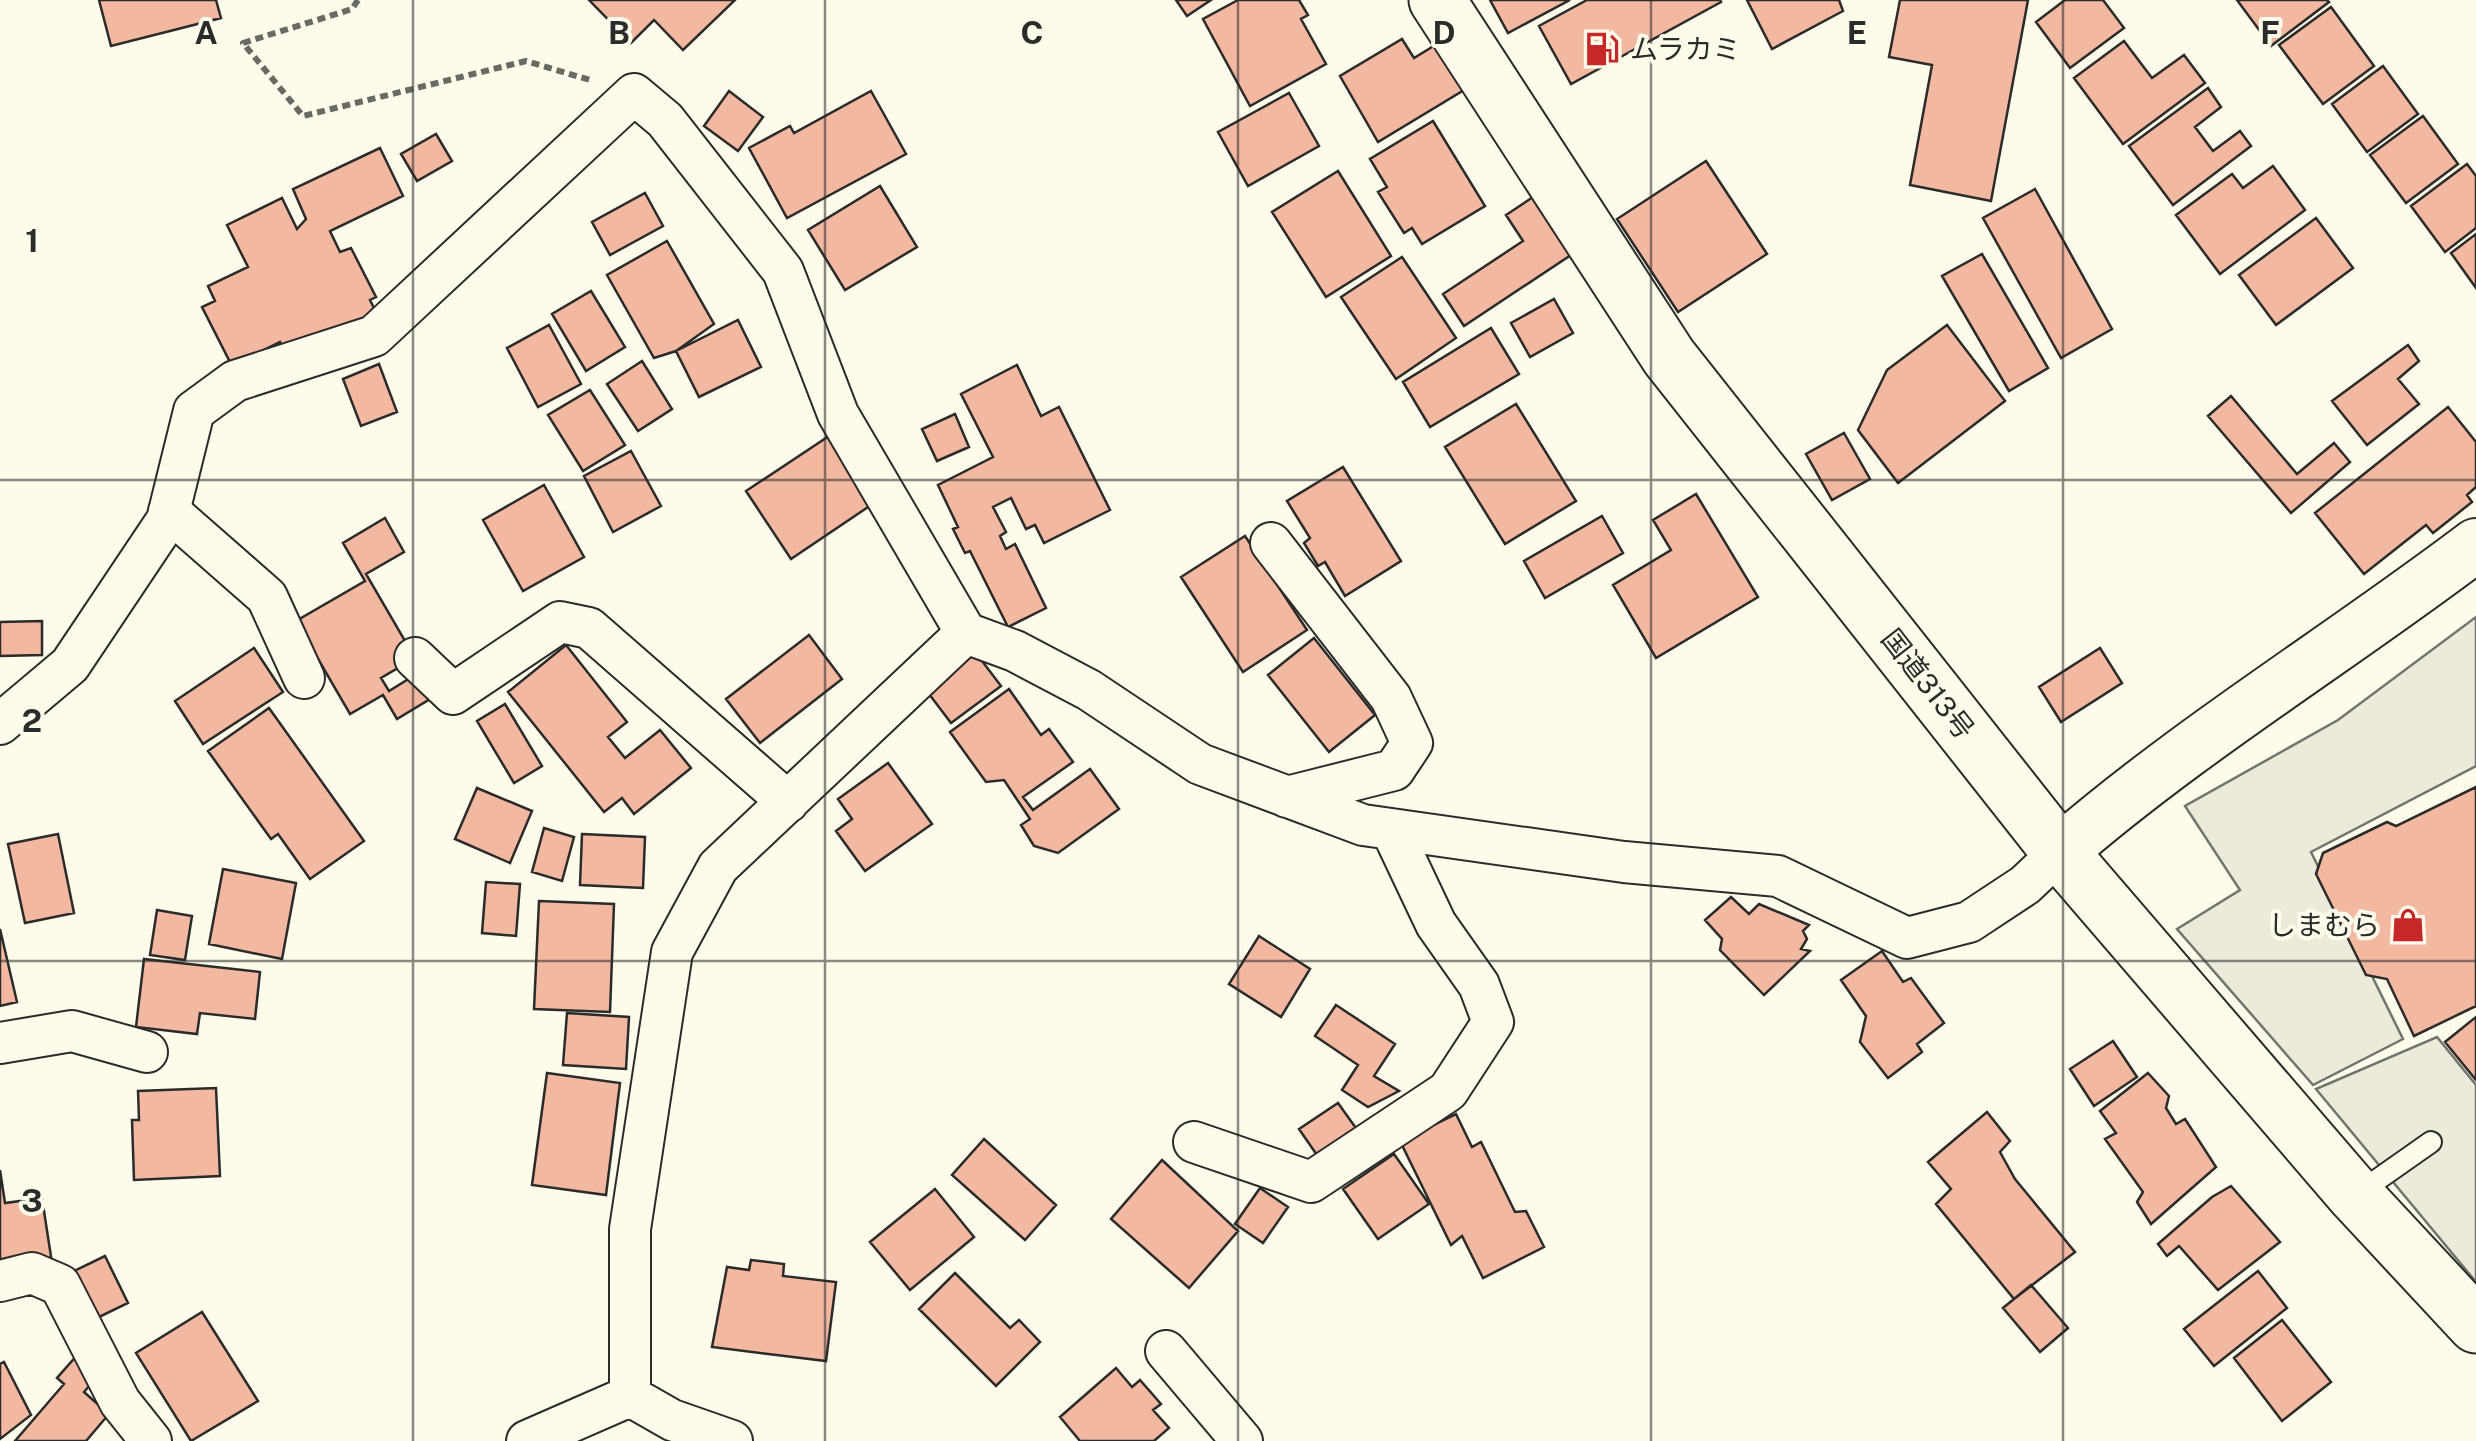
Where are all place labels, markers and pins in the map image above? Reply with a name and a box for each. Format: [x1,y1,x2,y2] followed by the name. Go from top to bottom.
[1583,30,1621,68] fuel station icon: ムラカミ
[1630,32,1741,65] place label: ムラカミ
[2389,906,2427,944] shop icon: しまむら
[2268,908,2380,941] place label: しまむら

